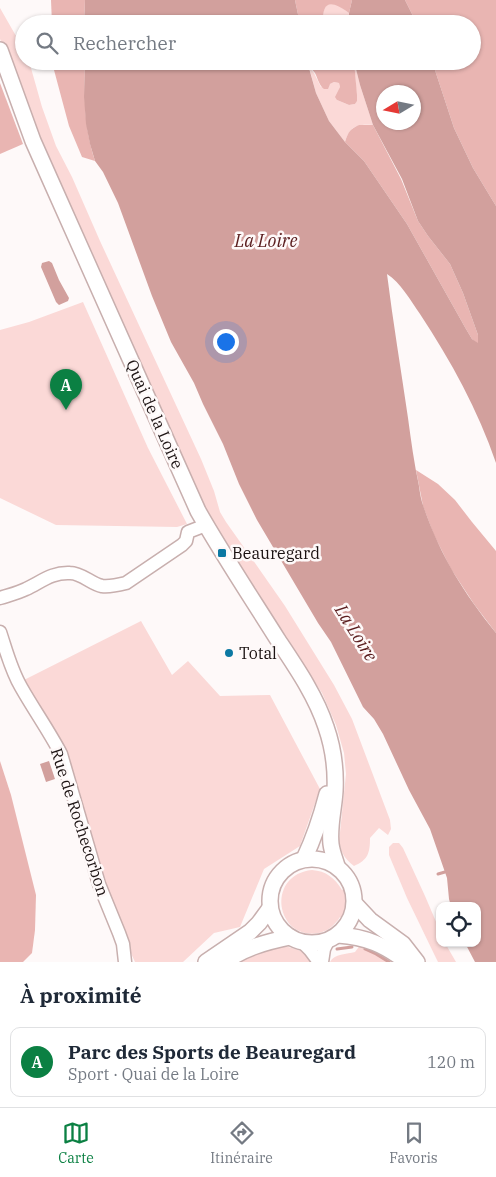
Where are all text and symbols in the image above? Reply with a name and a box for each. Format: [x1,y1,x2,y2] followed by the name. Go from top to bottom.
[15,15,481,70] search box
[33,29,61,57] icon: search
[73,31,176,55] text: Rechercher
[376,85,421,130] north arrow
[234,229,297,252] water label: La Loire
[213,329,239,355] your location
[122,356,188,472] street label: Quai de la Loire
[50,369,82,410] pin: A
[232,543,320,563] place label: Beauregard
[216,547,228,559] marker: Beauregard
[329,599,383,666] water label: La Loire
[239,643,277,663] place label: Total
[223,647,235,659] marker: Total
[47,745,113,899] street label: Rue de Rochecorbon
[436,902,481,947] map controls
[436,902,481,947] button: locate
[20,981,142,1009] text: À proximité
[68,1040,356,1064] text: Parc des Sports de Beauregard
[31,1052,43,1072] text: A
[427,1052,475,1072] text: 120 m
[68,1064,239,1084] text: Sport · Quai de la Loire
[58,1119,94,1167] tab: Carte
[210,1119,273,1167] tab: Itinéraire
[389,1119,438,1167] tab: Favoris

